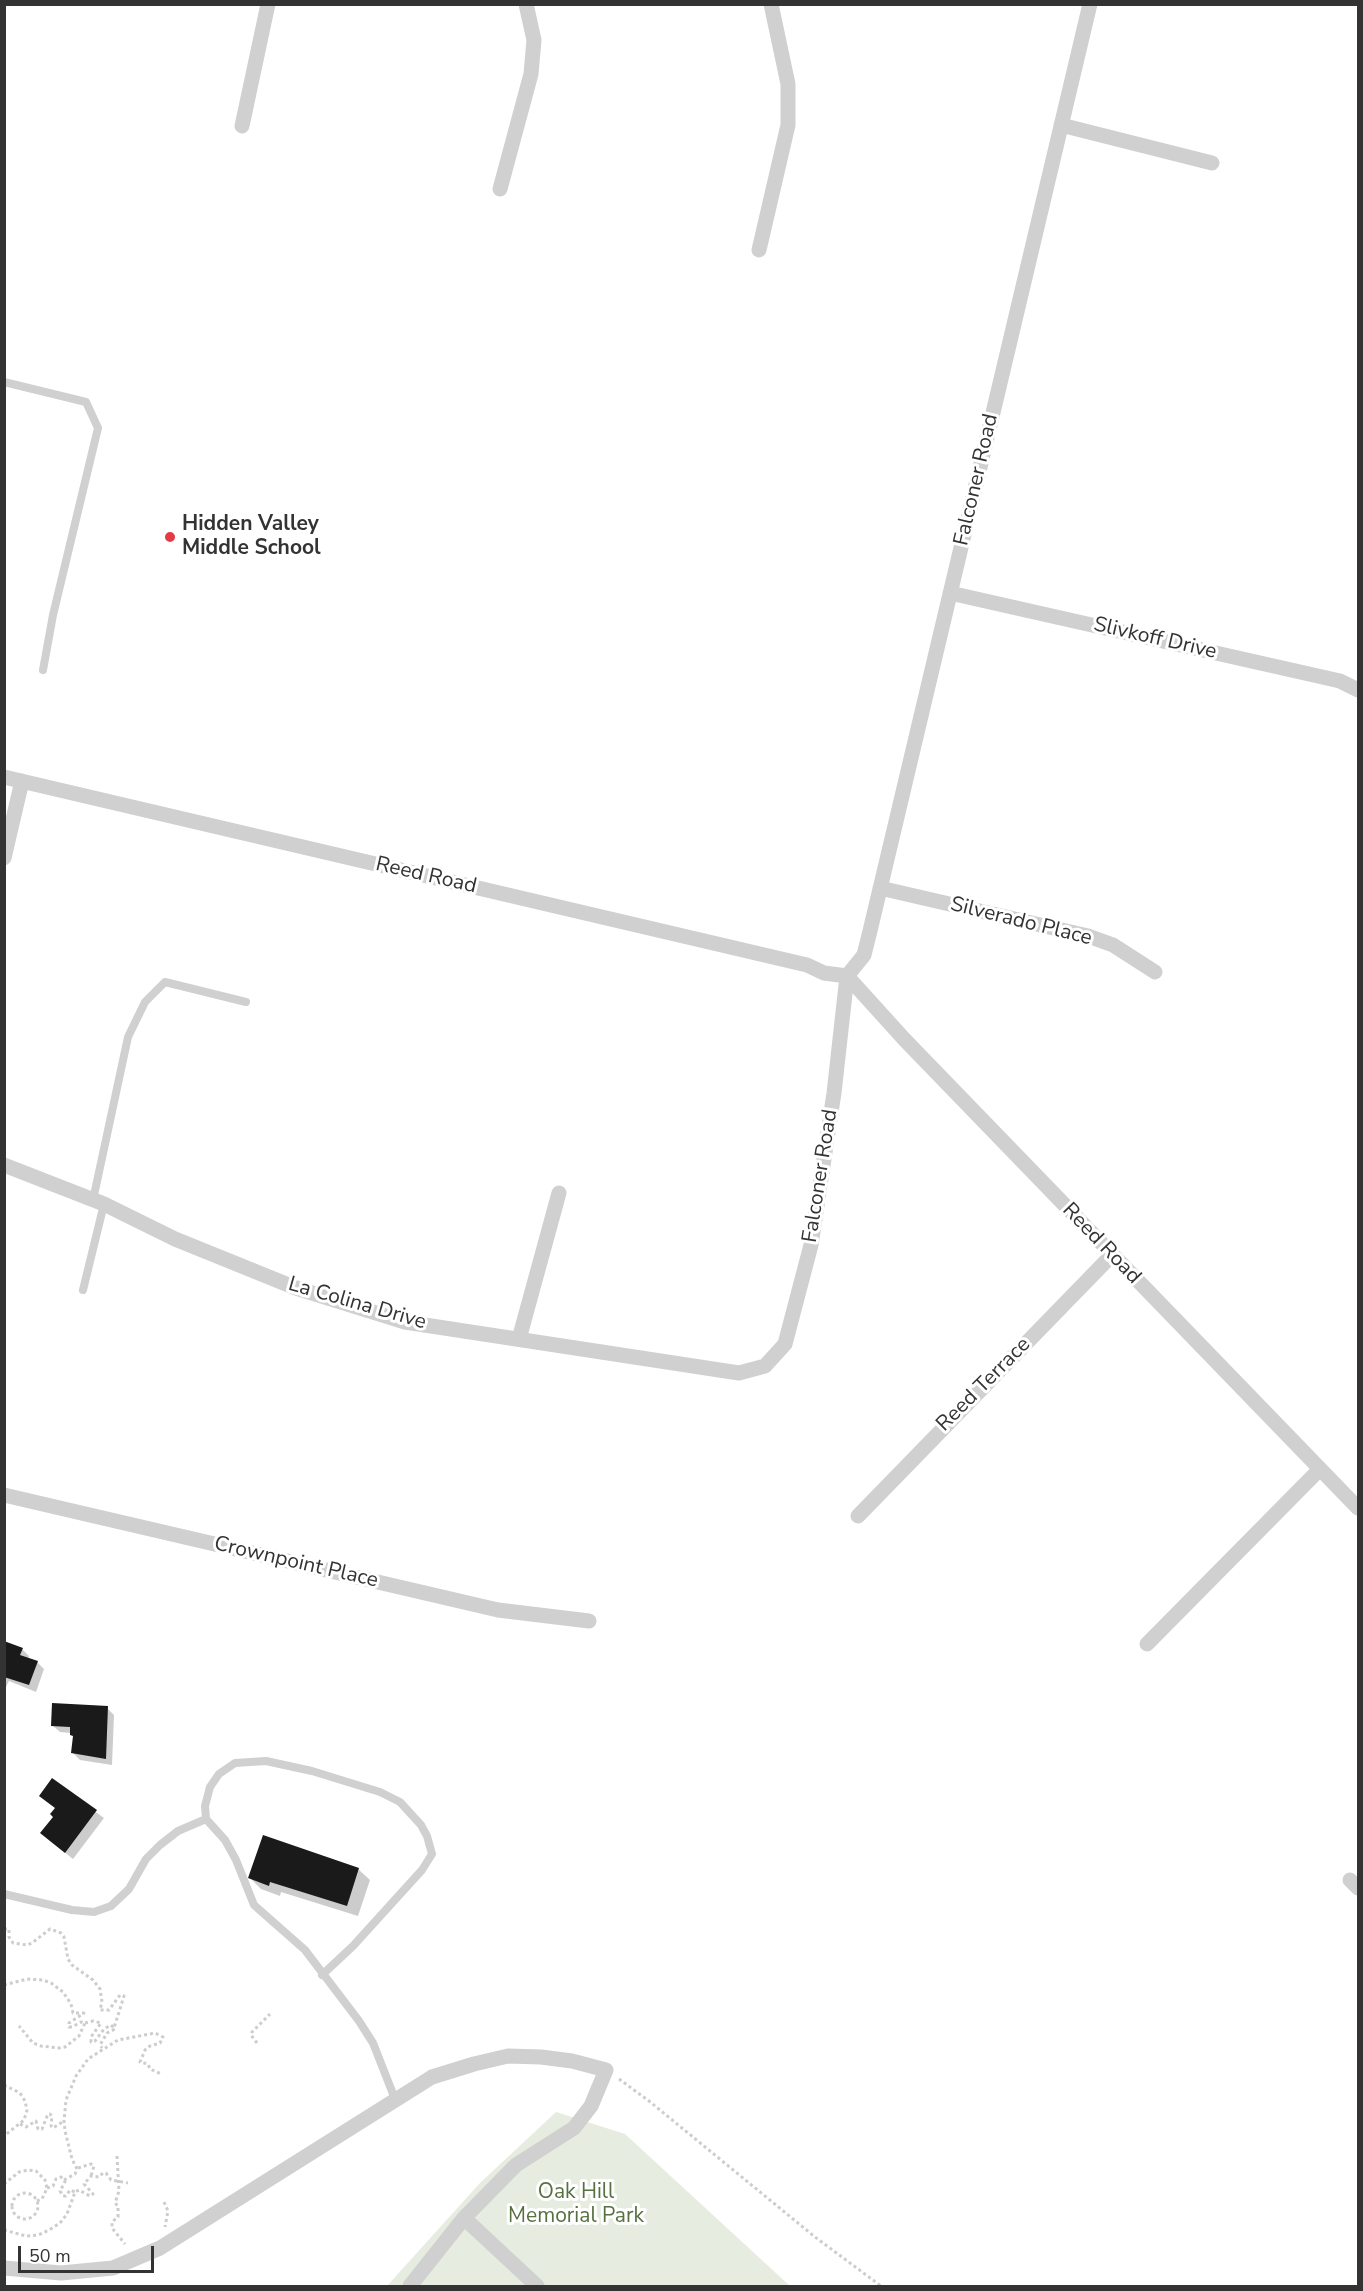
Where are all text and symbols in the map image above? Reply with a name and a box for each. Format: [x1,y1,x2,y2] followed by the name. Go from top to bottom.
[950,412,1004,548] street label: Falconer Road
[182,512,321,562] place label: Hidden Valley Middle School
[163,530,177,544] marker: Hidden Valley Middle School
[1091,613,1219,665] street label: Slivkoff Drive
[373,852,479,900] street label: Reed Road
[948,892,1094,952] street label: Silverado Place
[798,1108,844,1244] street label: Falconer Road
[1056,1198,1146,1290] street label: Reed Road
[285,1272,429,1336] street label: La Colina Drive
[932,1333,1036,1437] street label: Reed Terrace
[212,1532,380,1594] street label: Crownpoint Place
[508,2180,644,2230] park label: Oak Hill Memorial Park
[21,2234,158,2272] scale bar
[29,2244,71,2268] text: 50 m

